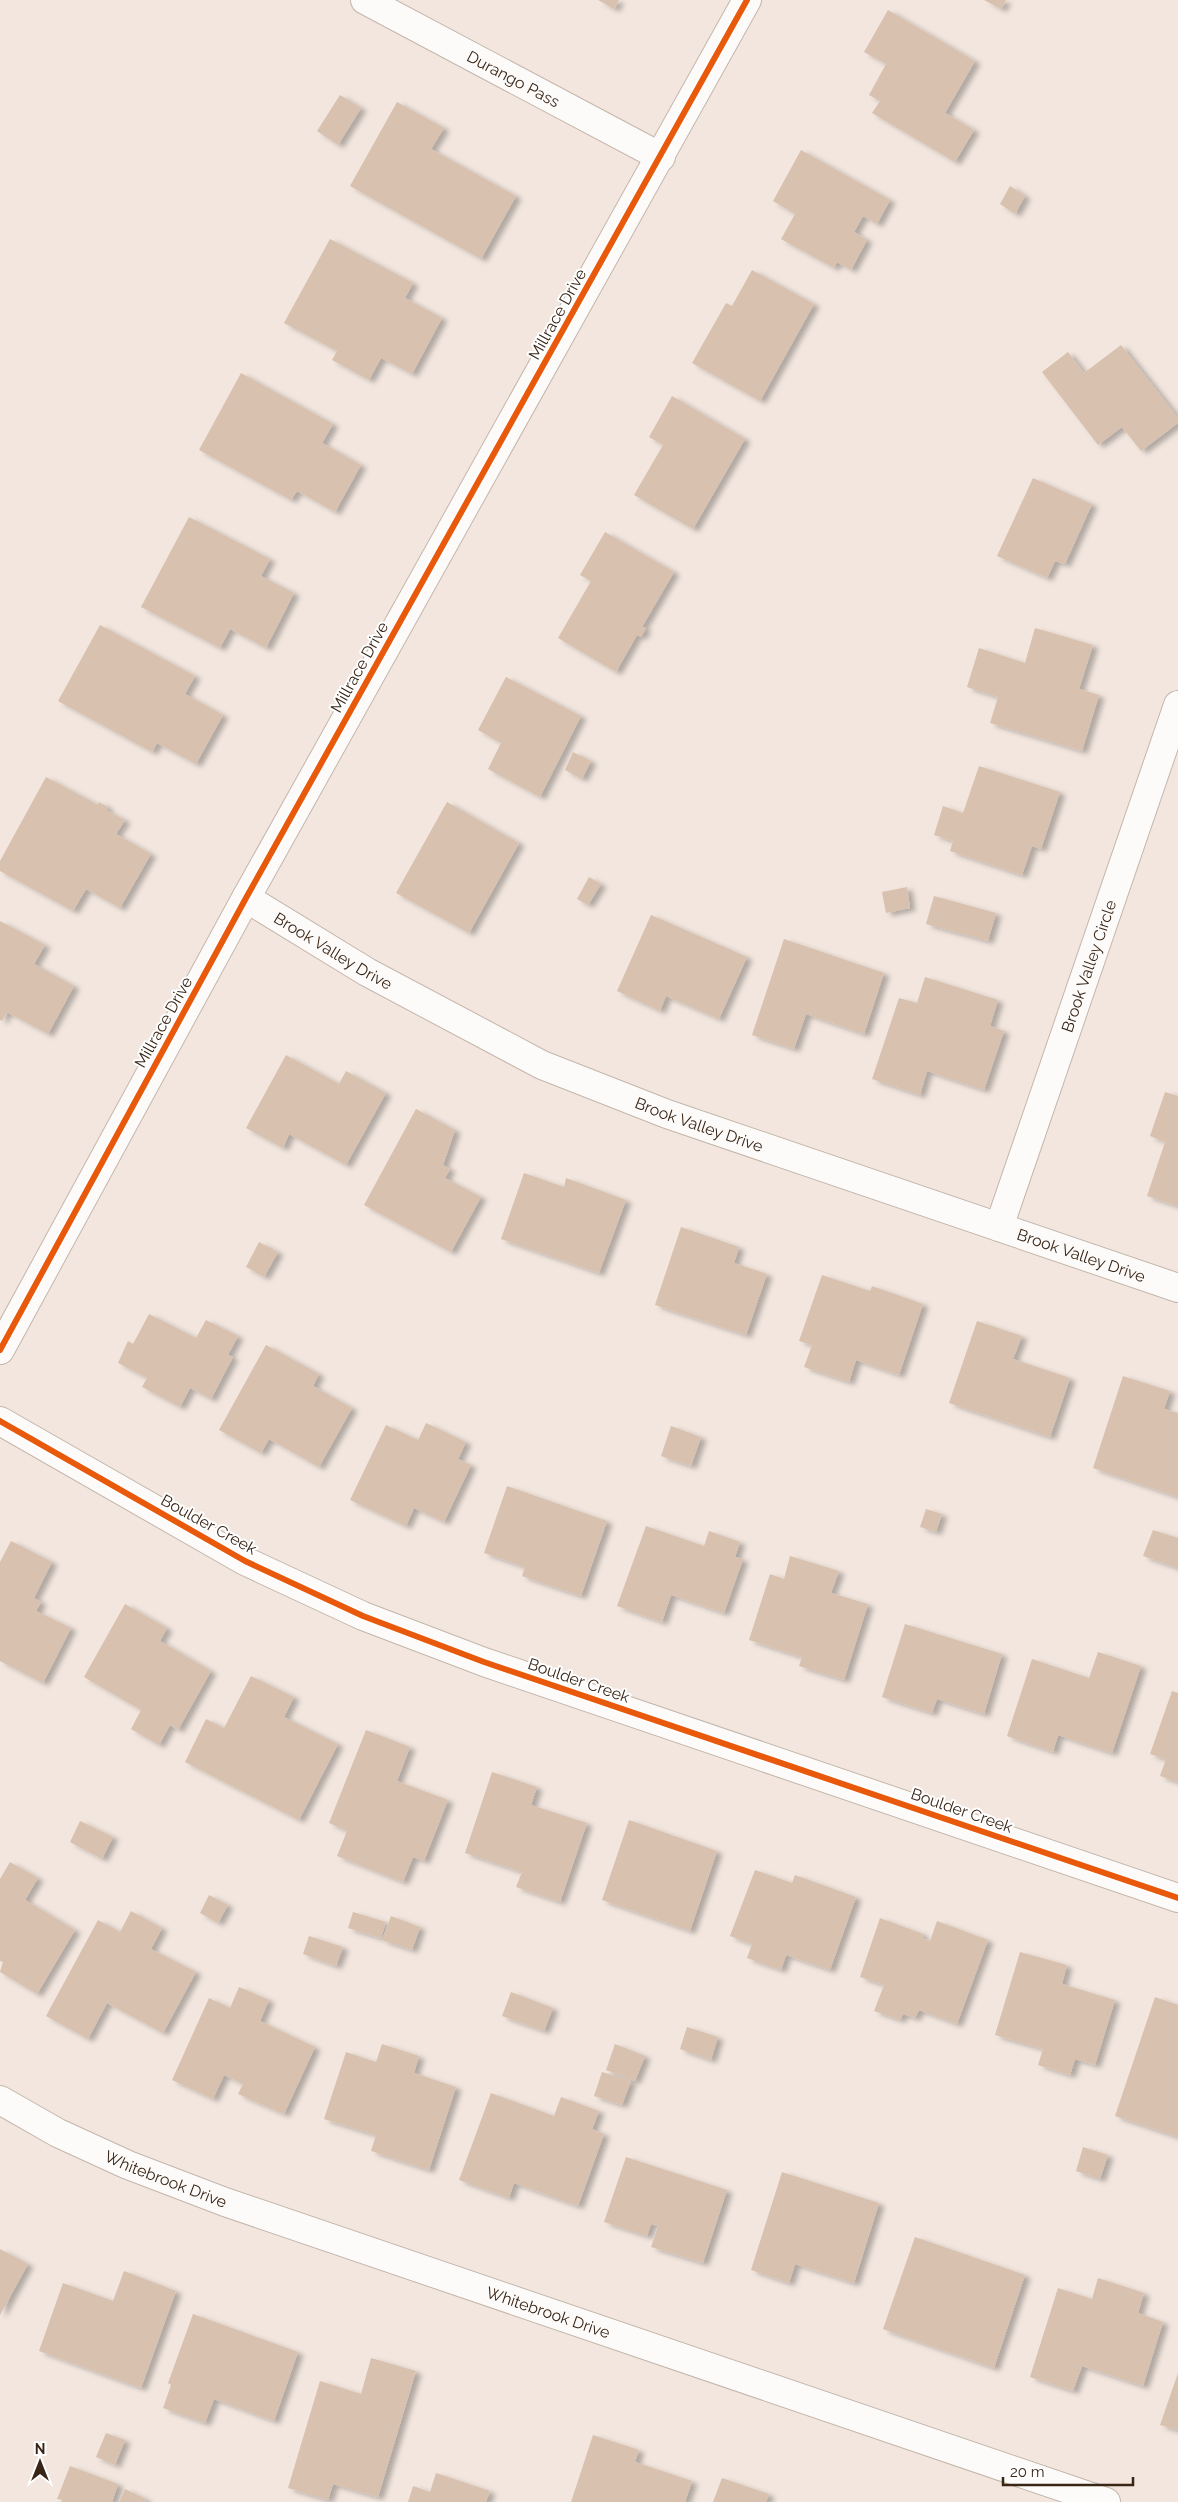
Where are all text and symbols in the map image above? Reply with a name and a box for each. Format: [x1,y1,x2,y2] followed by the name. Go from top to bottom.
[464,47,563,112] street label: Durango Pass
[525,266,590,363] street label: Millrace Drive
[327,619,392,716] street label: Millrace Drive
[1058,897,1120,1035] street label: Brook Valley Circle
[270,908,395,994] street label: Brook Valley Drive
[131,974,196,1071] street label: Millrace Drive
[632,1093,765,1156] street label: Brook Valley Drive
[1015,1225,1148,1286] street label: Brook Valley Drive
[158,1490,260,1559] street label: Boulder Creek
[525,1654,633,1707] street label: Boulder Creek
[908,1784,1016,1837] street label: Boulder Creek
[102,2147,229,2212] street label: Whitebrook Drive
[484,2283,612,2342] street label: Whitebrook Drive
[15,2437,65,2487] north arrow
[35,2441,45,2457] text: N
[1003,2454,1133,2486] scale bar
[1010,2463,1045,2481] text: 20 m

